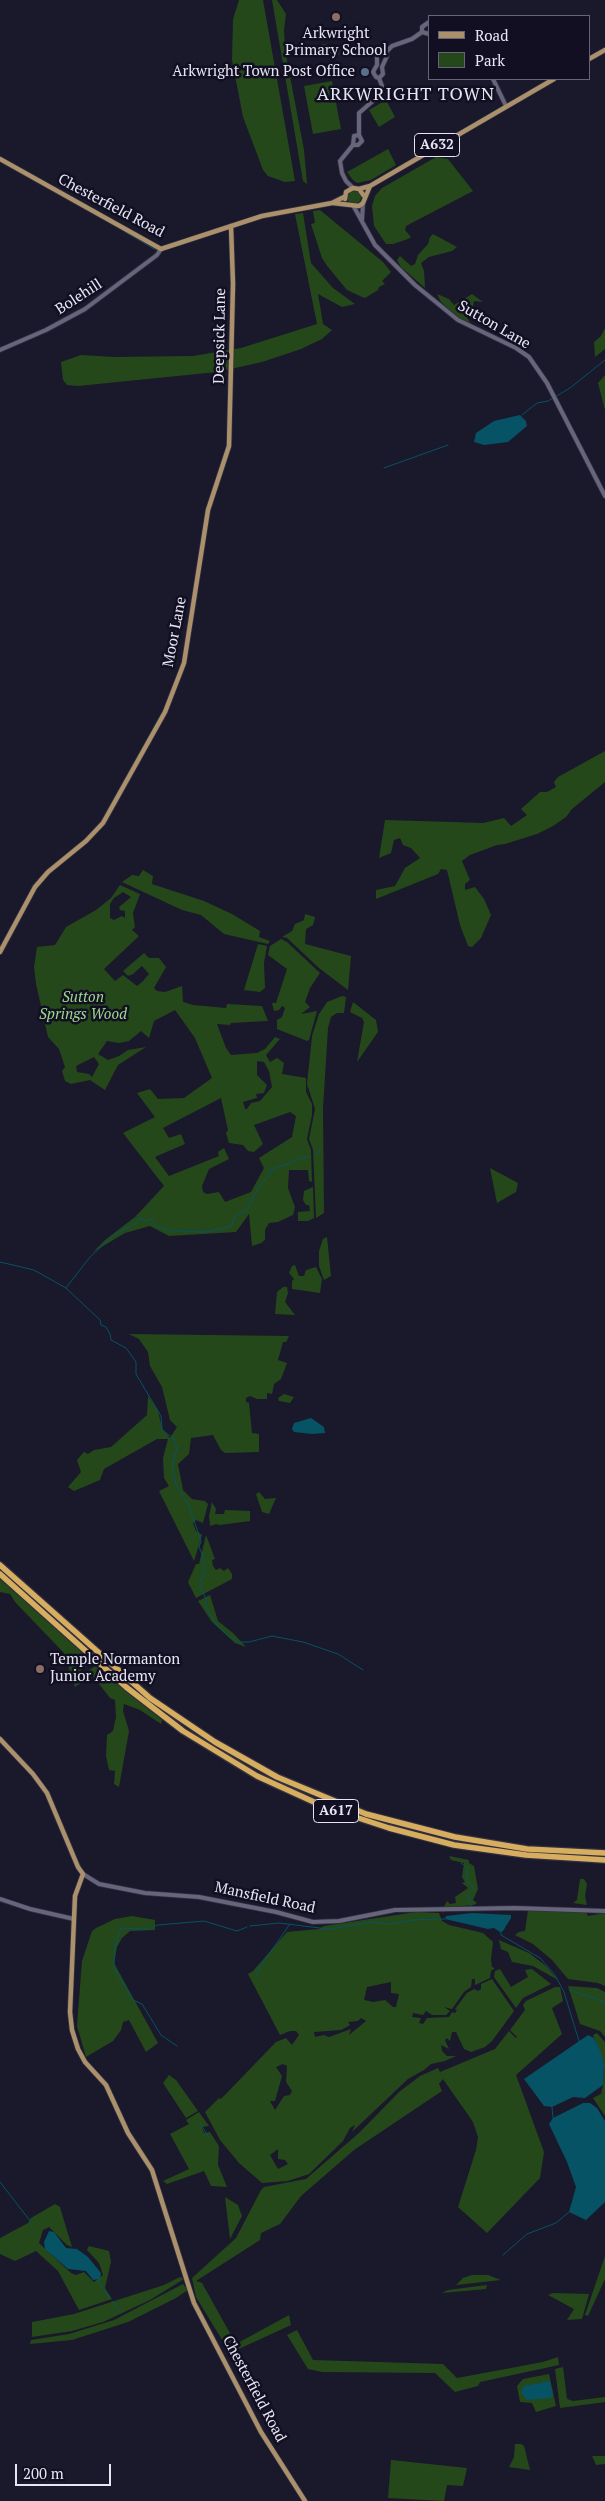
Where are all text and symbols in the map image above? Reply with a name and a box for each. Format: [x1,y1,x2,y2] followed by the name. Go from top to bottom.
[330,11,342,23] marker: Arkwright Primary School
[428,15,590,80] legend
[285,25,387,60] place label: Arkwright Primary School
[475,25,508,45] text: Road
[475,50,505,70] text: Park
[172,63,355,81] place label: Arkwright Town Post Office
[359,66,371,78] marker: Arkwright Town Post Office
[315,84,497,106] district label: ARKWRIGHT TOWN
[414,134,460,156] road number: A632
[55,170,167,242] street label: Chesterfield Road
[52,275,106,319] street label: Bolehill
[210,288,230,384] street label: Deepsick Lane
[454,297,534,353] street label: Sutton Lane
[159,595,191,669] street label: Moor Lane
[39,989,127,1024] park label: Sutton Springs Wood
[50,1651,180,1686] place label: Temple Normanton Junior Academy
[34,1663,46,1675] marker: Temple Normanton Junior Academy
[314,1800,358,1822] road number: A617
[213,1879,317,1917] street label: Mansfield Road
[218,2333,290,2445] street label: Chesterfield Road
[18,2454,114,2486] scale bar
[23,2463,64,2483] text: 200 m

